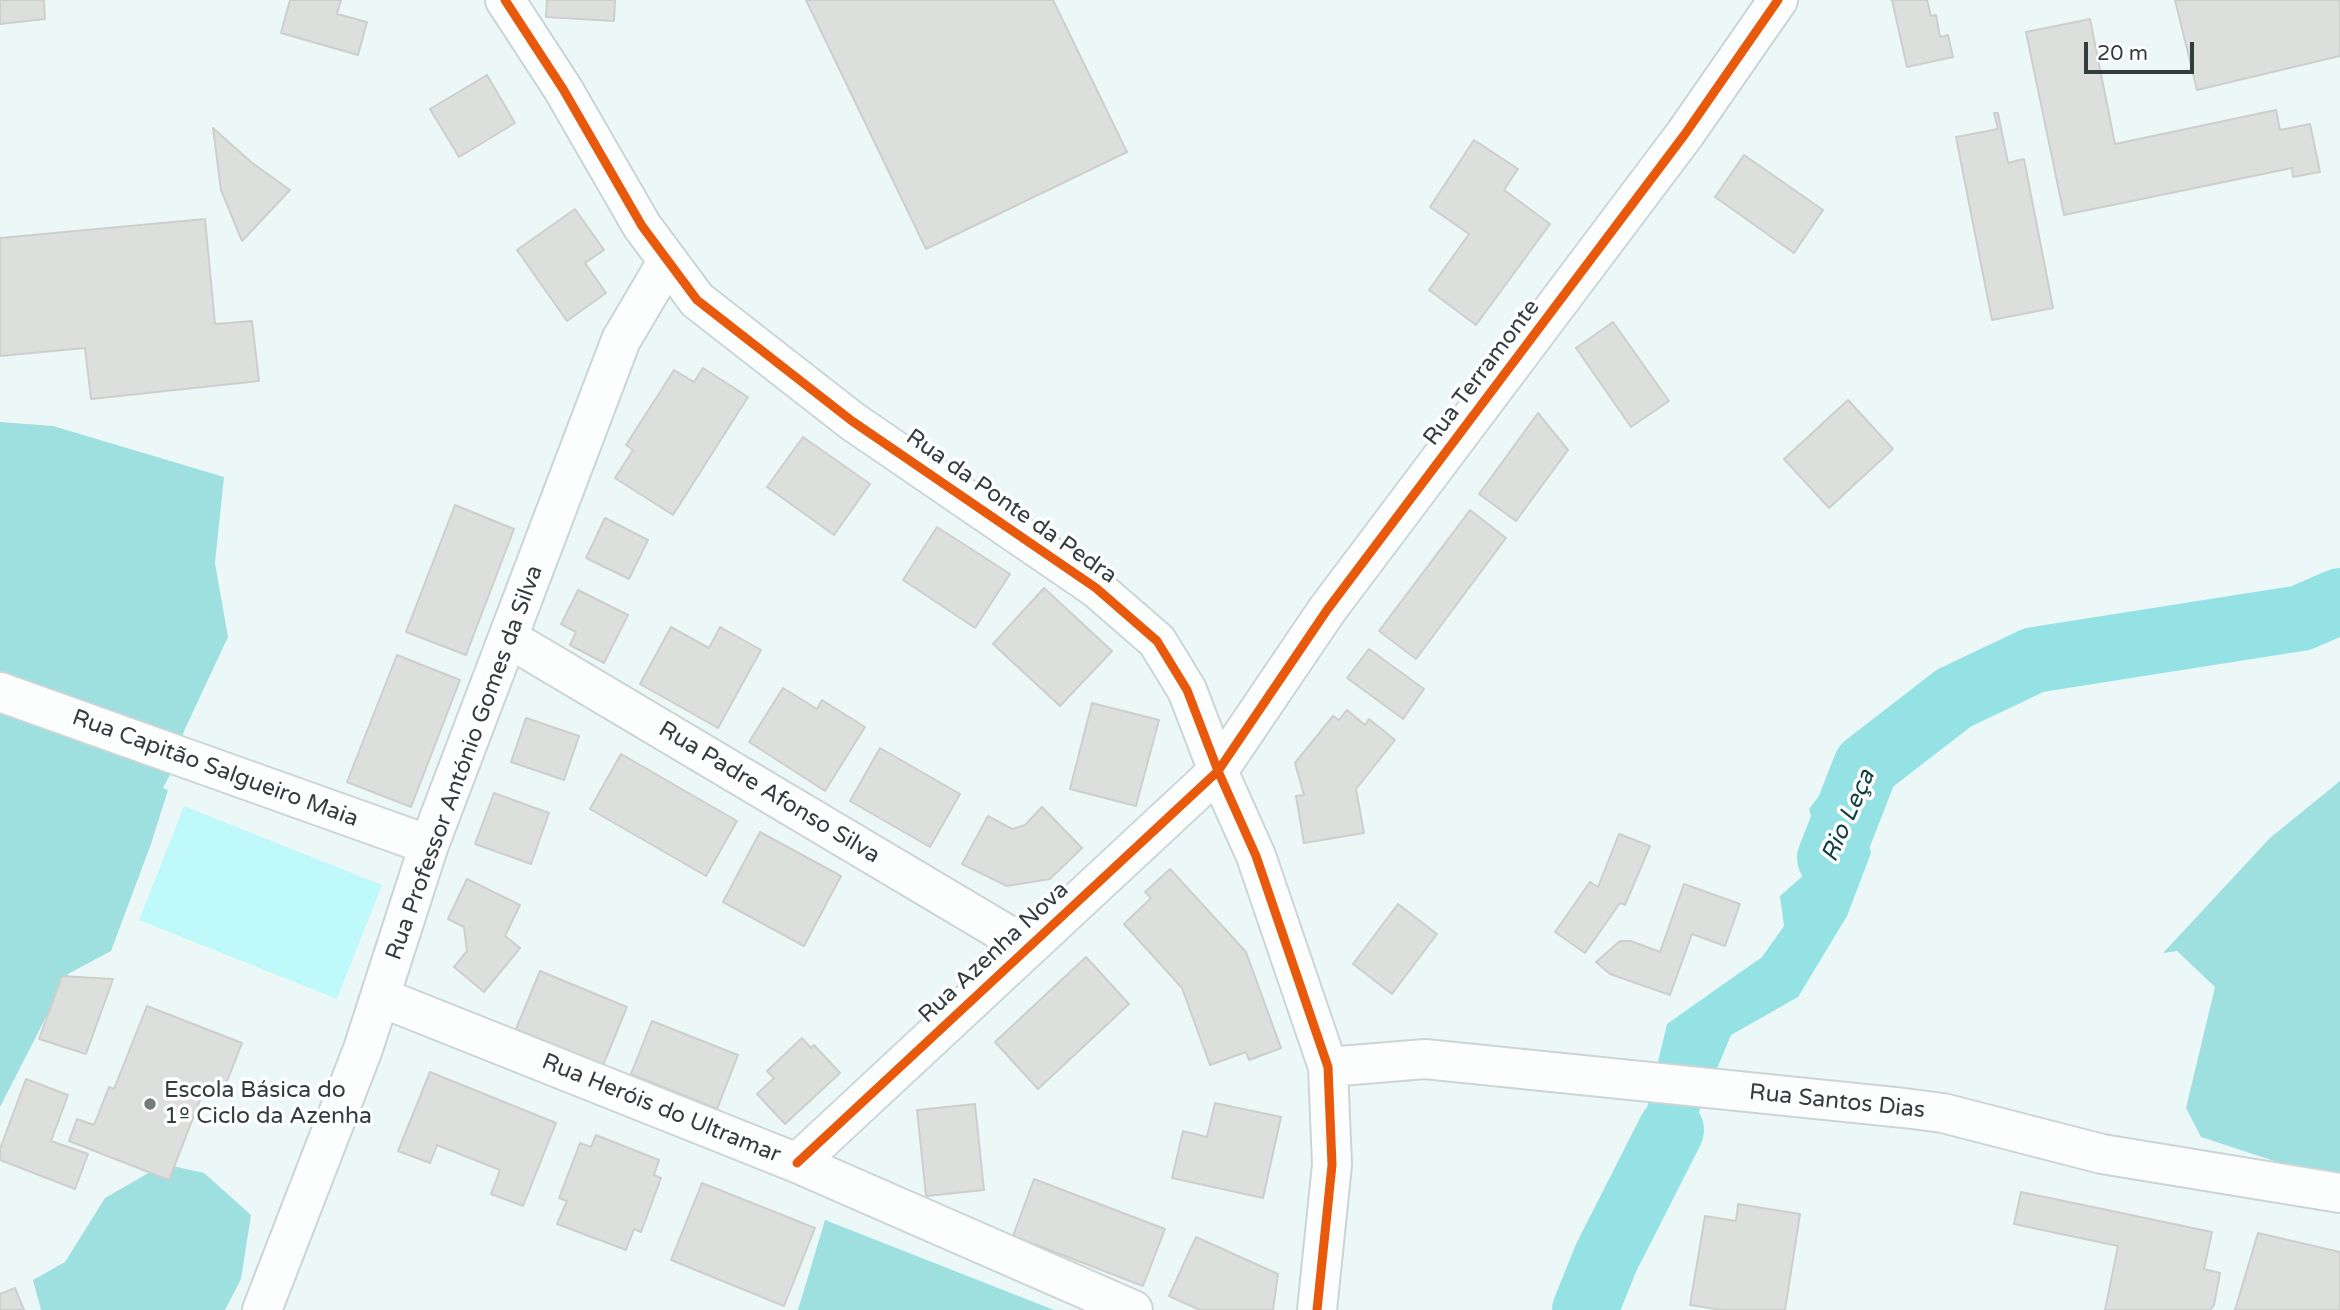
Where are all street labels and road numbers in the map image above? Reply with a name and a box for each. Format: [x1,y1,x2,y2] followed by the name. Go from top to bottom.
[1418,294,1546,452] street label: Rua Terramonte
[900,424,1122,590] street label: Rua da Ponte da Pedra
[380,562,550,964] street label: Rua Professor António Gomes da Silva
[68,704,362,834] street label: Rua Capitão Salgueiro Maia
[653,716,885,870] street label: Rua Padre Afonso Silva
[913,876,1075,1030] street label: Rua Azenha Nova
[537,1048,785,1170] street label: Rua Heróis do Ultramar
[1748,1079,1926,1125] street label: Rua Santos Dias

